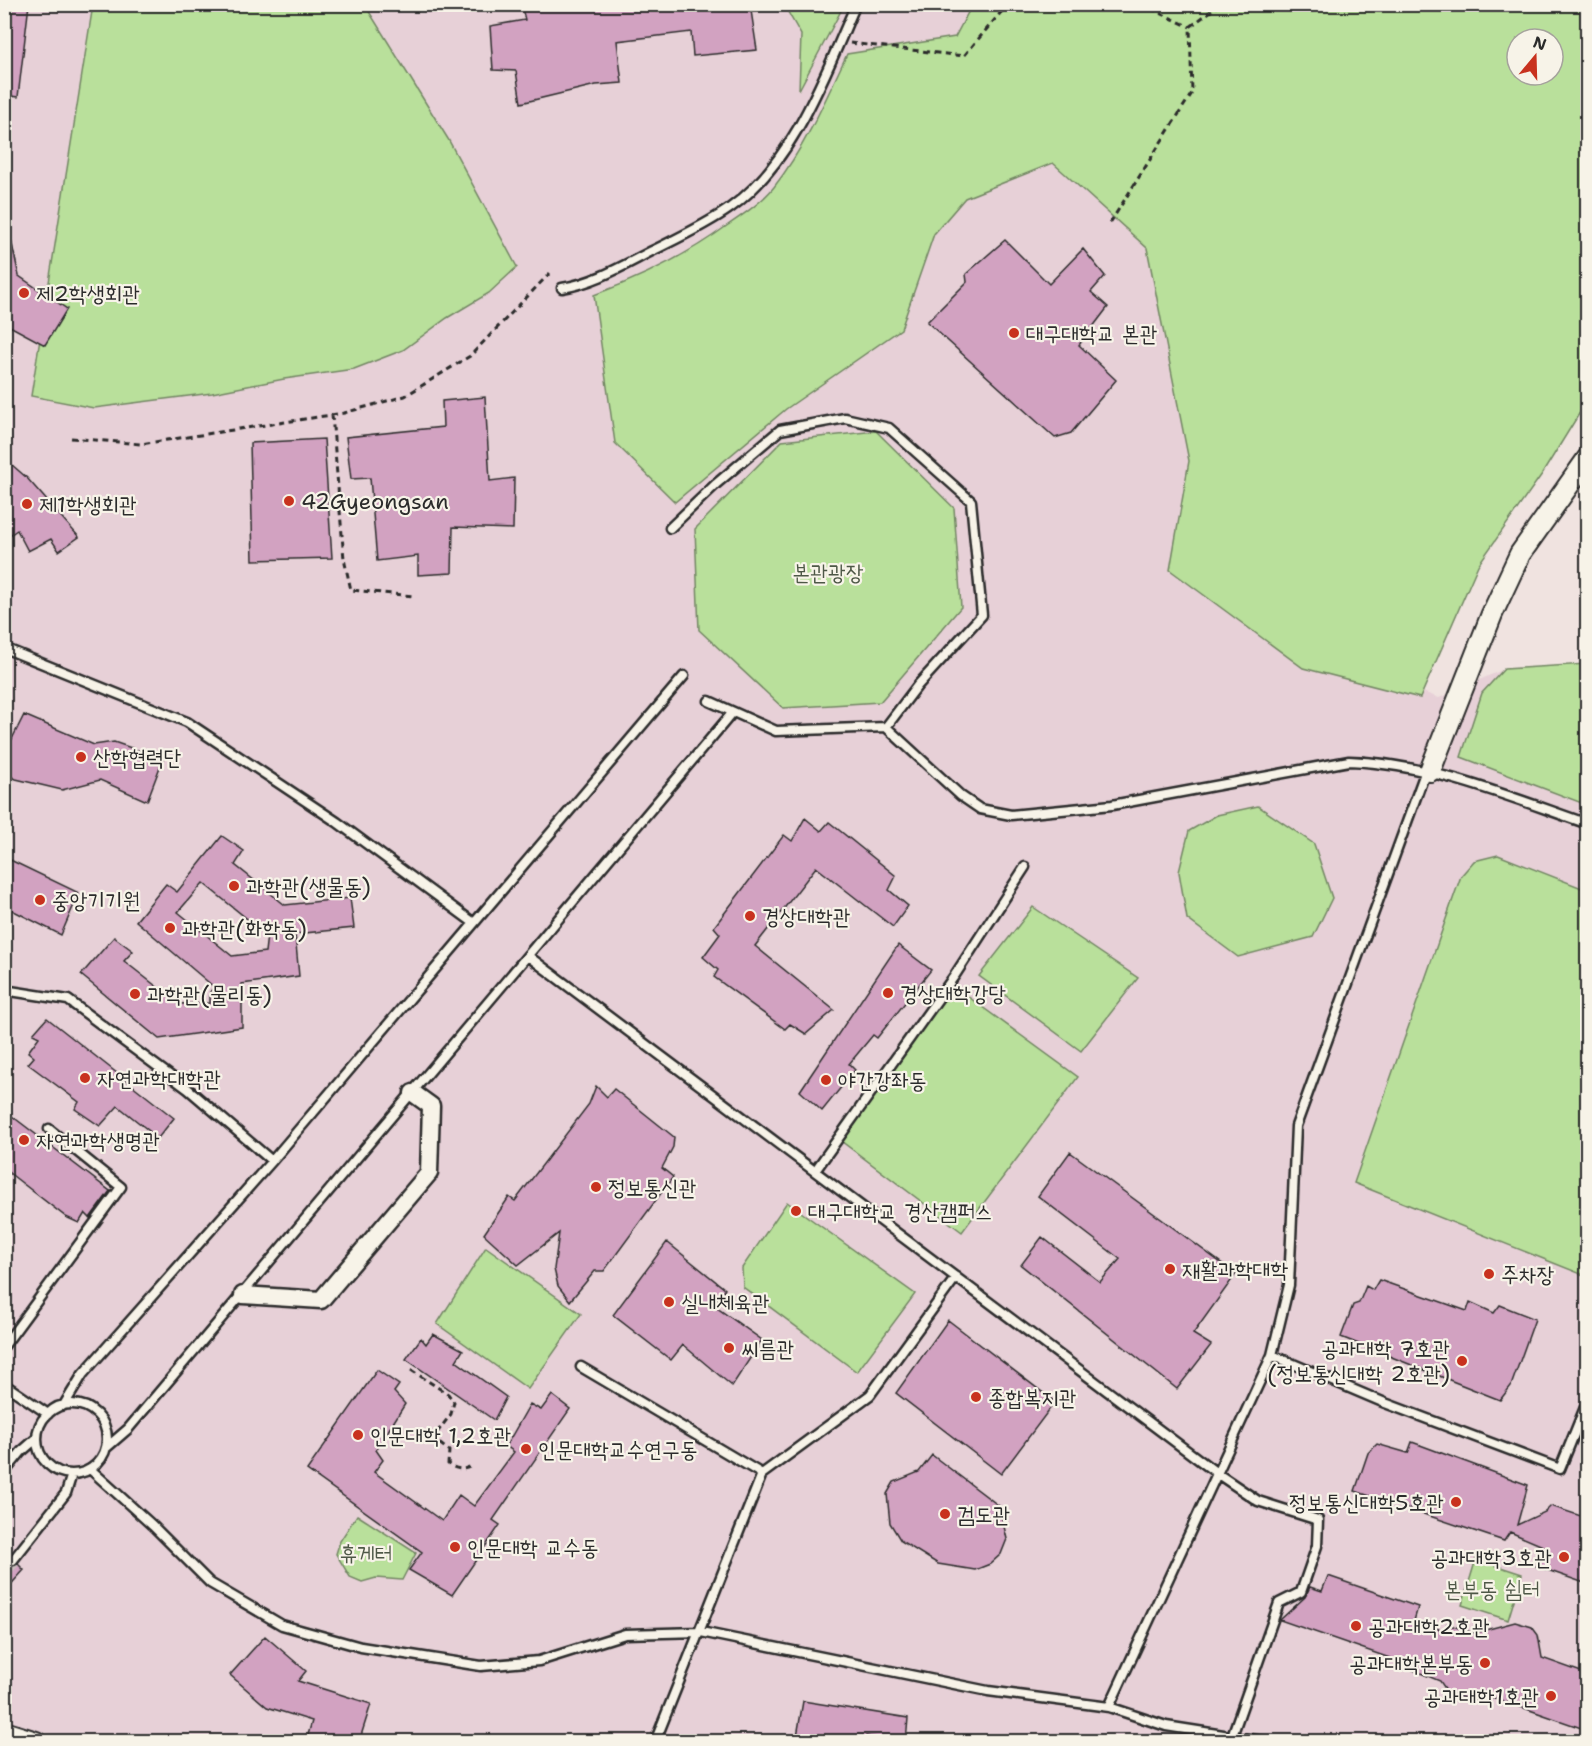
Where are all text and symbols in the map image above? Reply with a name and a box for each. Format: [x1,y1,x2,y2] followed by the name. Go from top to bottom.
[1505,27,1565,87] north arrow
[1530,31,1549,55] text: N
[36,279,140,308] place label: 제2학생회관
[17,286,31,300] marker: 제2학생회관
[1026,319,1157,348] place label: 대구대학교 본관
[1007,326,1021,340] marker: 대구대학교 본관
[301,487,449,516] place label: 42Gyeongsan
[39,490,137,519] place label: 제1학생회관
[282,494,296,508] marker: 42Gyeongsan
[20,497,34,511] marker: 제1학생회관
[793,558,864,587] park label: 본관광장
[93,743,182,772] place label: 산학협력단
[74,750,88,764] marker: 산학협력단
[246,872,371,901] place label: 과학관(생물동)
[227,879,241,893] marker: 과학관(생물동)
[52,886,141,915] place label: 중앙기기원
[33,893,47,907] marker: 중앙기기원
[762,902,851,931] place label: 경상대학관
[743,909,757,923] marker: 경상대학관
[182,914,307,943] place label: 과학관(화학동)
[163,921,177,935] marker: 과학관(화학동)
[900,979,1006,1008] place label: 경상대학강당
[147,980,272,1009] place label: 과학관(물리동)
[881,986,895,1000] marker: 경상대학강당
[128,987,142,1001] marker: 과학관(물리동)
[97,1064,221,1093] place label: 자연과학대학관
[838,1066,927,1095] place label: 야간강좌동
[78,1071,92,1085] marker: 자연과학대학관
[819,1073,833,1087] marker: 야간강좌동
[36,1126,160,1155] place label: 자연과학생명관
[17,1133,31,1147] marker: 자연과학생명관
[608,1173,697,1202] place label: 정보통신관
[589,1180,603,1194] marker: 정보통신관
[808,1197,993,1226] place label: 대구대학교 경산캠퍼스
[789,1204,803,1218] marker: 대구대학교 경산캠퍼스
[1182,1255,1289,1284] place label: 재활과학대학
[1501,1260,1554,1289] place label: 주차장
[1163,1262,1177,1276] marker: 재활과학대학
[1482,1267,1496,1281] marker: 주차장
[681,1288,770,1317] place label: 실내체육관
[662,1295,676,1309] marker: 실내체육관
[741,1334,794,1363] place label: 씨름관
[1267,1334,1450,1388] place label: 공과대학 7호관 (정보통신대학 2호관)
[722,1341,736,1355] marker: 씨름관
[1455,1354,1469,1368] marker: 공과대학 7호관 (정보통신대학 2호관)
[988,1383,1077,1412] place label: 종합복지관
[969,1390,983,1404] marker: 종합복지관
[370,1421,511,1450] place label: 인문대학 1,2호관
[351,1428,365,1442] marker: 인문대학 1,2호관
[538,1435,697,1464] place label: 인문대학교수연구동
[519,1442,533,1456] marker: 인문대학교수연구동
[1289,1488,1444,1517] place label: 정보통신대학5호관
[1449,1495,1463,1509] marker: 정보통신대학5호관
[957,1500,1010,1529] place label: 검도관
[938,1507,952,1521] marker: 검도관
[467,1533,598,1562] place label: 인문대학 교수동
[339,1539,393,1568] park label: 휴게터
[448,1540,462,1554] marker: 인문대학 교수동
[1430,1543,1552,1572] place label: 공과대학3호관
[1557,1550,1571,1564] marker: 공과대학3호관
[1444,1575,1540,1604] park label: 본부동 쉼터
[1368,1612,1490,1641] place label: 공과대학2호관
[1349,1619,1363,1633] marker: 공과대학2호관
[1349,1649,1473,1678] place label: 공과대학본부동
[1478,1656,1492,1670] marker: 공과대학본부동
[1424,1682,1539,1711] place label: 공과대학1호관
[1544,1689,1558,1703] marker: 공과대학1호관

